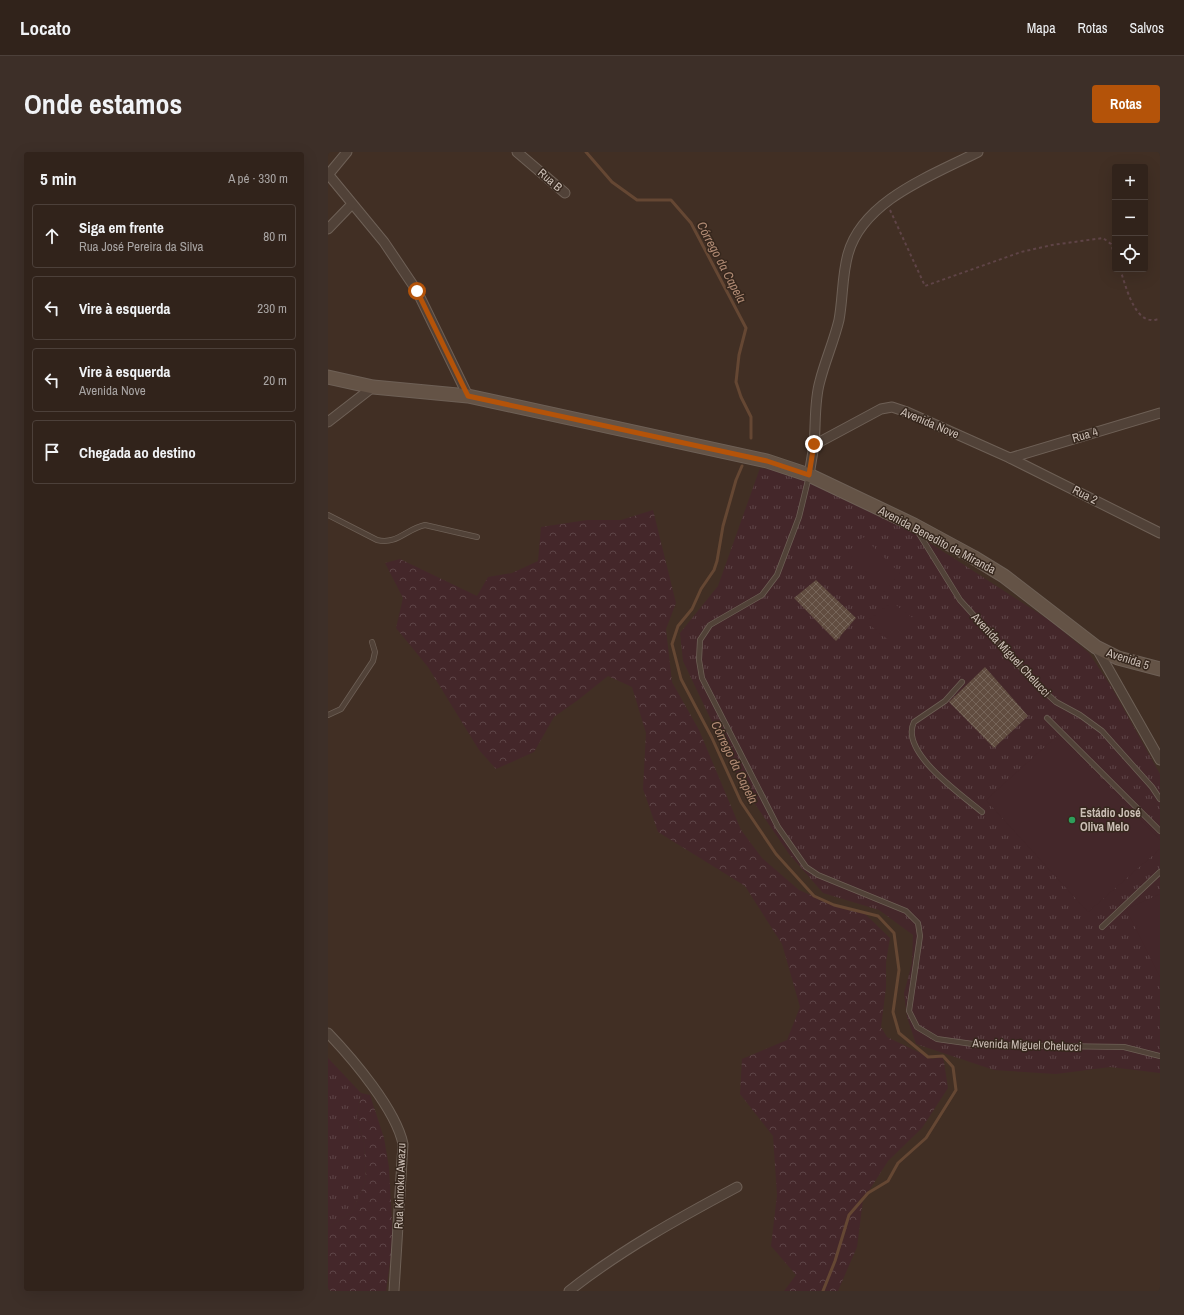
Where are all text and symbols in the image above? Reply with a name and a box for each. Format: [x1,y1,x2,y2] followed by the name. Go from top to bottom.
[20,15,71,41] text: Locato
[1027,19,1056,37] text: Mapa
[1078,19,1108,37] text: Rotas
[1130,19,1164,37] text: Salvos
[24,85,182,123] text: Onde estamos
[1092,85,1160,123] button: Rotas
[1112,164,1148,272] map controls
[1112,164,1148,200] button: +
[534,165,566,195] street label: Rua B
[40,167,76,190] text: 5 min
[228,170,288,187] text: A pé · 330 m
[1112,200,1148,236] button: −
[79,217,164,238] text: Siga em frente
[693,218,750,306] water label: Córrego da Capela
[41,225,63,247] icon: ahead
[263,228,287,245] text: 80 m
[1112,236,1148,272] button: locate
[79,238,203,255] text: Rua José Pereira da Silva
[408,282,426,300] route start
[41,297,63,319] icon: left
[79,298,170,319] text: Vire à esquerda
[257,300,287,317] text: 230 m
[79,361,170,382] text: Vire à esquerda
[41,369,63,391] icon: left
[263,372,287,389] text: 20 m
[79,382,146,399] text: Avenida Nove
[898,403,962,442] street label: Avenida Nove
[1070,424,1100,446] street label: Rua 4
[805,435,823,453] route end
[41,441,63,463] icon: arrive
[79,442,196,463] text: Chegada ao destino
[1070,482,1100,508] street label: Rua 2
[875,502,999,578] street label: Avenida Benedito de Miranda
[967,609,1054,700] street label: Avenida Miguel Chelucci
[1104,644,1152,674] street label: Avenida 5
[707,718,762,806] water label: Córrego da Capela
[1080,805,1141,835] place label: Estádio José Oliva Melo
[1067,815,1077,825] marker: Estádio José Oliva Melo
[971,1035,1082,1055] street label: Avenida Miguel Chelucci
[390,1143,410,1229] street label: Rua Kinroku Awazu

